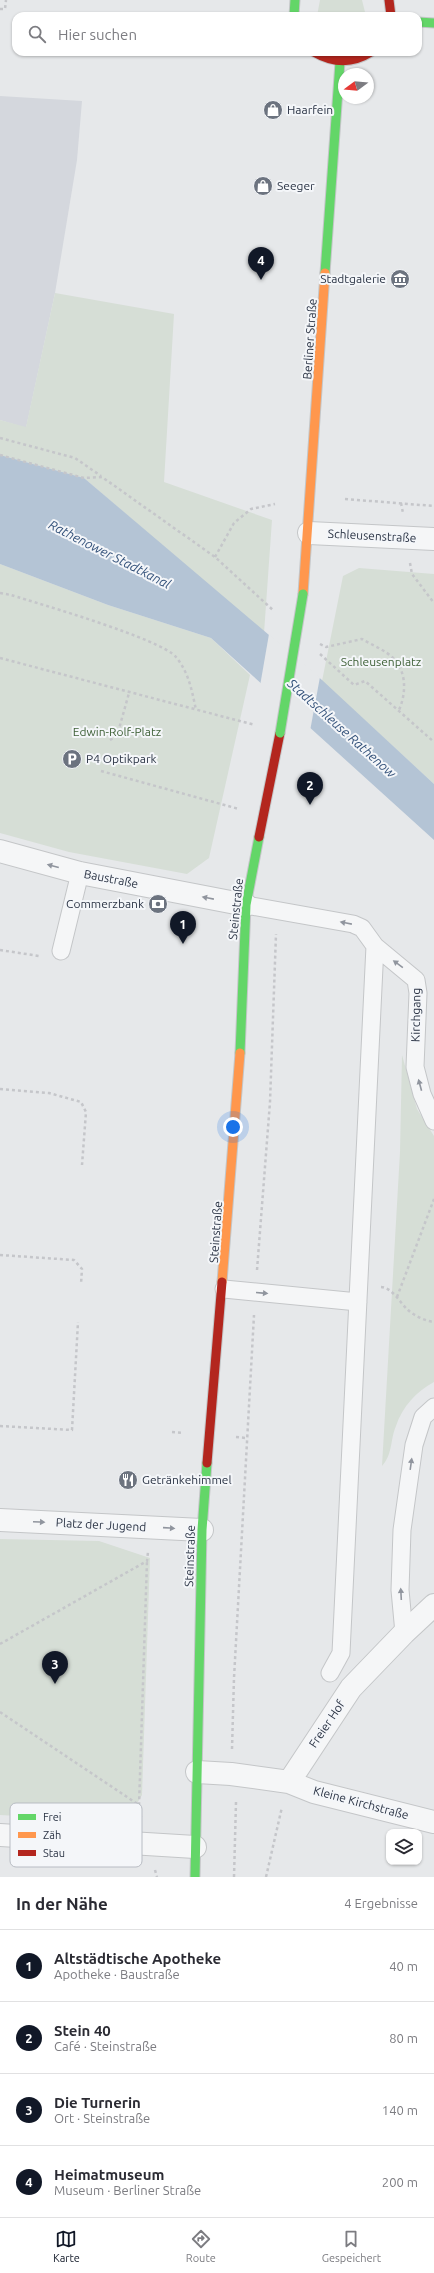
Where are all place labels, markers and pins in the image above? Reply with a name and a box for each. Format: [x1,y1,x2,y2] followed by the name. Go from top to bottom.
[262,99,284,121] shop icon: Haarfein
[287,103,333,116] place label: Haarfein
[252,175,274,197] shop icon: Seeger
[277,179,315,192] place label: Seeger
[248,247,274,280] pin: 4
[389,268,411,290] museum icon: Stadtgalerie
[320,272,386,285] place label: Stadtgalerie
[61,748,83,770] parking icon: P4 Optikpark
[86,752,157,765] place label: P4 Optikpark
[297,772,323,805] pin: 2
[147,893,169,915] bank icon: Commerzbank
[66,897,144,910] place label: Commerzbank
[170,911,196,944] pin: 1
[117,1469,139,1491] restaurant icon: Getränkehimmel
[142,1473,232,1486] place label: Getränkehimmel
[42,1651,68,1684] pin: 3

